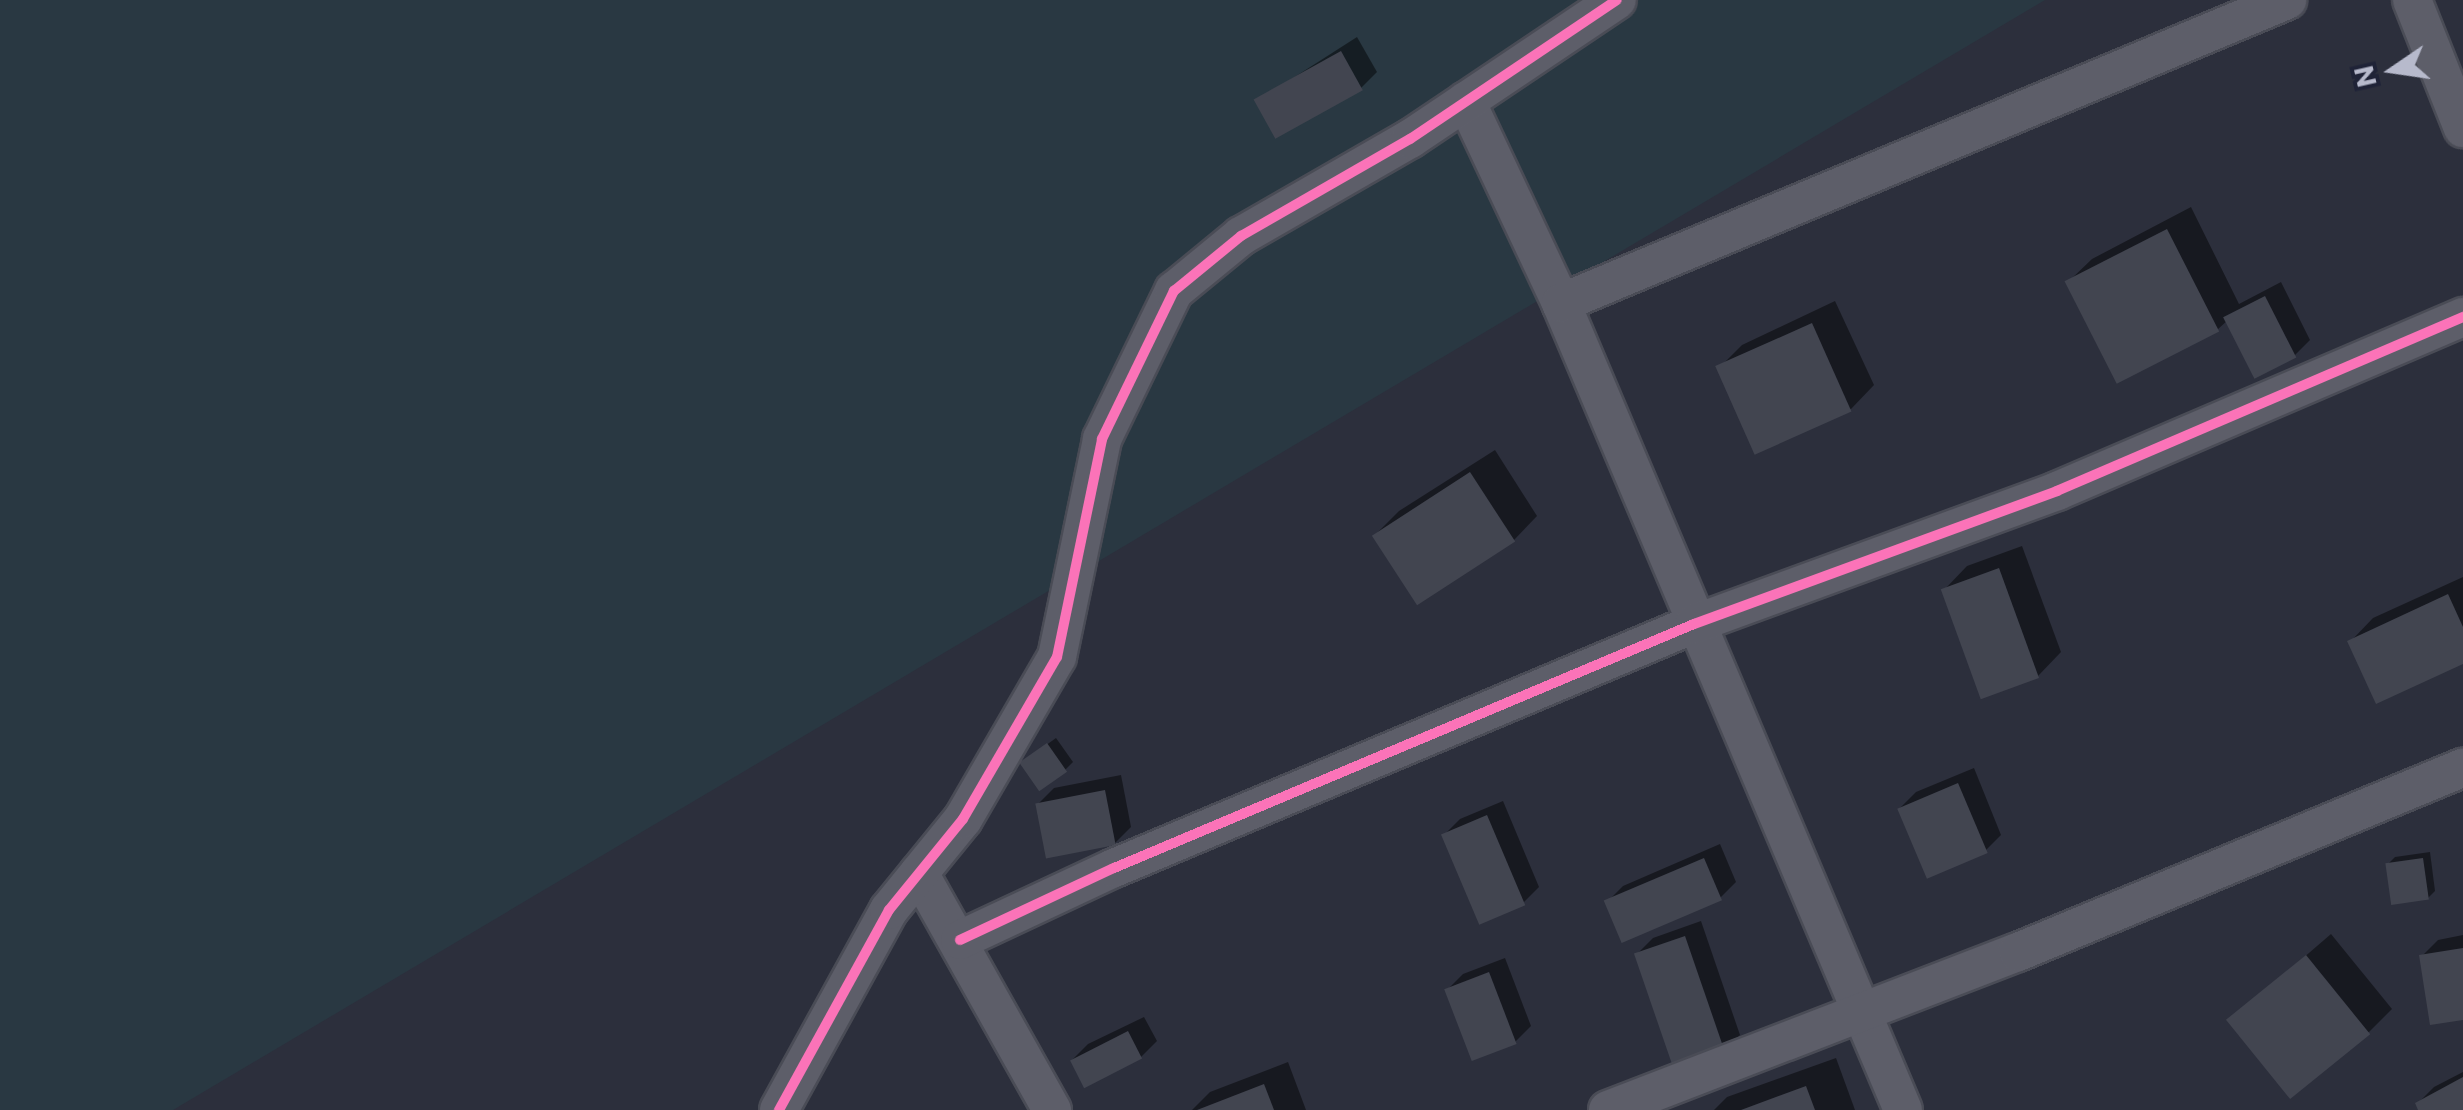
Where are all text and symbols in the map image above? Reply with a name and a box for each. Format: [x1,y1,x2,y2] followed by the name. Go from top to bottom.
[2343,20,2443,120] north arrow
[2345,63,2383,91] text: N

